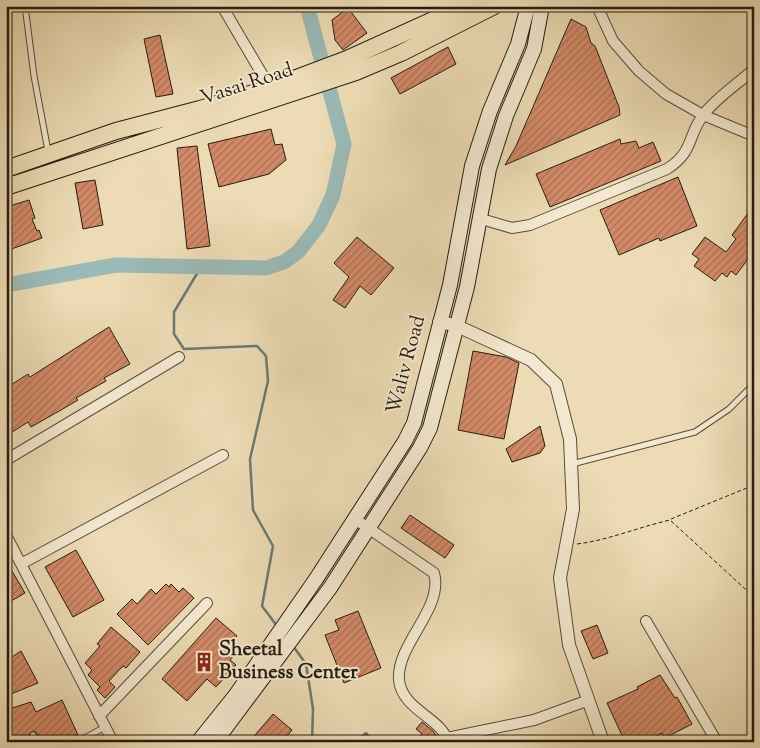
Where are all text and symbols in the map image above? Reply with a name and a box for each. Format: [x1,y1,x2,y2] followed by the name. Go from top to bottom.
[197,56,297,114] street label: Vasai Road
[380,312,434,418] street label: Waliv Road
[219,636,358,688] place label: Sheetal Business Center
[193,651,215,673] building icon: Sheetal Business Center

